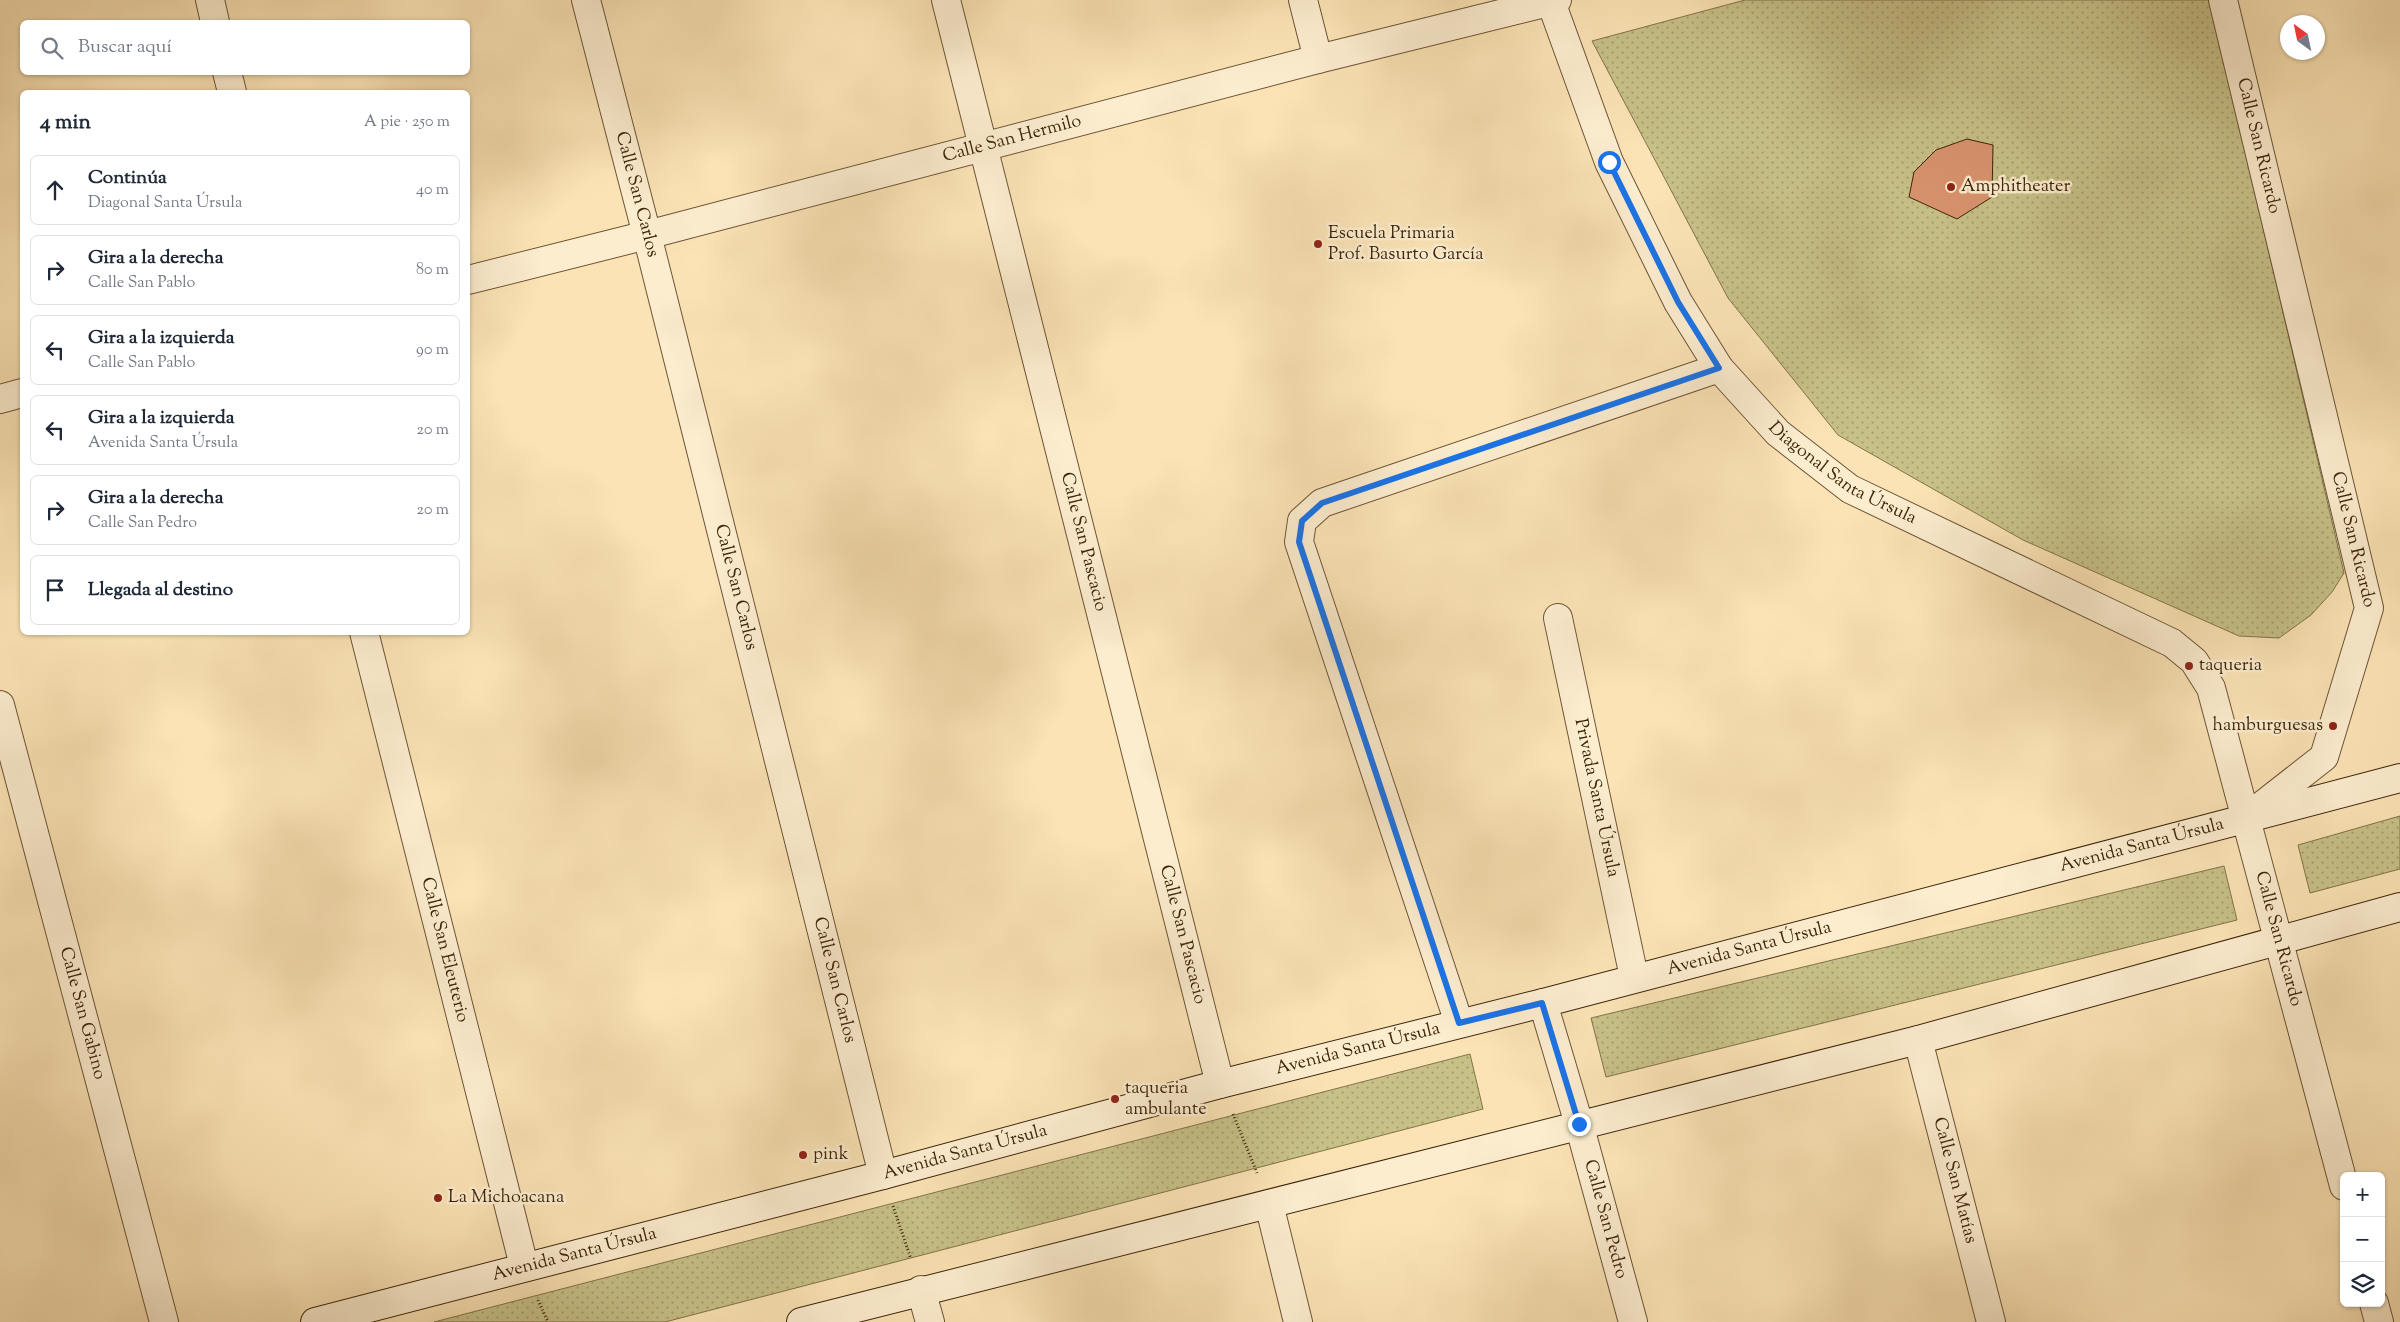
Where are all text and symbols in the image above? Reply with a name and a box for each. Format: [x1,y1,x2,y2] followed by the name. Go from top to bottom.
[2280,15,2325,60] north arrow
[20,20,470,75] search box
[38,34,66,62] icon: search
[78,34,172,61] text: Buscar aquí
[2229,75,2287,217] street label: Calle San Ricardo
[40,108,91,138] text: 4 min
[940,109,1084,170] street label: Calle San Hermilo
[364,111,450,134] text: A pie · 250 m
[608,129,665,260] street label: Calle San Carlos
[1598,151,1621,174] route start
[88,165,167,192] text: Continúa
[1961,174,2070,200] place label: Amphitheater
[41,176,69,204] icon: ahead
[416,179,449,202] text: 40 m
[1945,181,1957,193] marker: Amphitheater
[88,192,242,215] text: Diagonal Santa Úrsula
[1328,221,1483,268] place label: Escuela Primaria Prof. Basurto García
[1312,238,1324,250] marker: Escuela Primaria Prof. Basurto García
[88,245,223,272] text: Gira a la derecha
[41,256,69,284] icon: right
[416,259,449,282] text: 80 m
[88,272,195,295] text: Calle San Pablo
[88,325,234,352] text: Gira a la izquierda
[41,336,69,364] icon: left
[416,339,449,362] text: 90 m
[88,352,195,375] text: Calle San Pablo
[88,405,234,432] text: Gira a la izquierda
[41,416,69,444] icon: left
[1761,416,1921,532] street label: Diagonal Santa Úrsula
[416,419,449,442] text: 20 m
[88,432,238,455] text: Avenida Santa Úrsula
[2324,469,2381,610] street label: Calle San Ricardo
[1053,470,1113,614] street label: Calle San Pascacio
[88,485,223,512] text: Gira a la derecha
[41,496,69,524] icon: right
[416,499,449,522] text: 20 m
[88,512,197,535] text: Calle San Pedro
[707,522,764,653] street label: Calle San Carlos
[41,576,69,604] icon: arrive
[88,577,233,604] text: Llegada al destino
[2199,653,2262,679] place label: taqueria
[2183,660,2195,672] marker: taqueria
[2212,713,2323,739] place label: hamburguesas
[1567,716,1626,880] street label: Privada Santa Úrsula
[2327,720,2339,732] marker: hamburguesas
[2057,812,2227,880] street label: Avenida Santa Úrsula
[1152,862,1212,1007] street label: Calle San Pascacio
[2248,868,2309,1010] street label: Calle San Ricardo
[413,875,475,1026] street label: Calle San Eleuterio
[806,914,862,1046] street label: Calle San Carlos
[1664,915,1834,983] street label: Avenida Santa Úrsula
[52,944,112,1083] street label: Calle San Gabino
[1273,1016,1443,1083] street label: Avenida Santa Úrsula
[1125,1076,1207,1123] place label: taqueria ambulante
[1109,1093,1121,1105] marker: taqueria ambulante
[1568,1113,1591,1136] route end
[1926,1114,1983,1246] street label: Calle San Matías
[880,1118,1050,1187] street label: Avenida Santa Úrsula
[813,1142,849,1168] place label: pink
[797,1149,809,1161] marker: pink
[1576,1157,1634,1282] street label: Calle San Pedro
[2340,1172,2385,1307] map controls
[2340,1172,2385,1217] button: +
[448,1185,564,1211] place label: La Michoacana
[432,1192,444,1204] marker: La Michoacana
[2340,1217,2385,1262] button: −
[489,1221,660,1289] street label: Avenida Santa Úrsula
[2340,1262,2385,1307] button: layers

